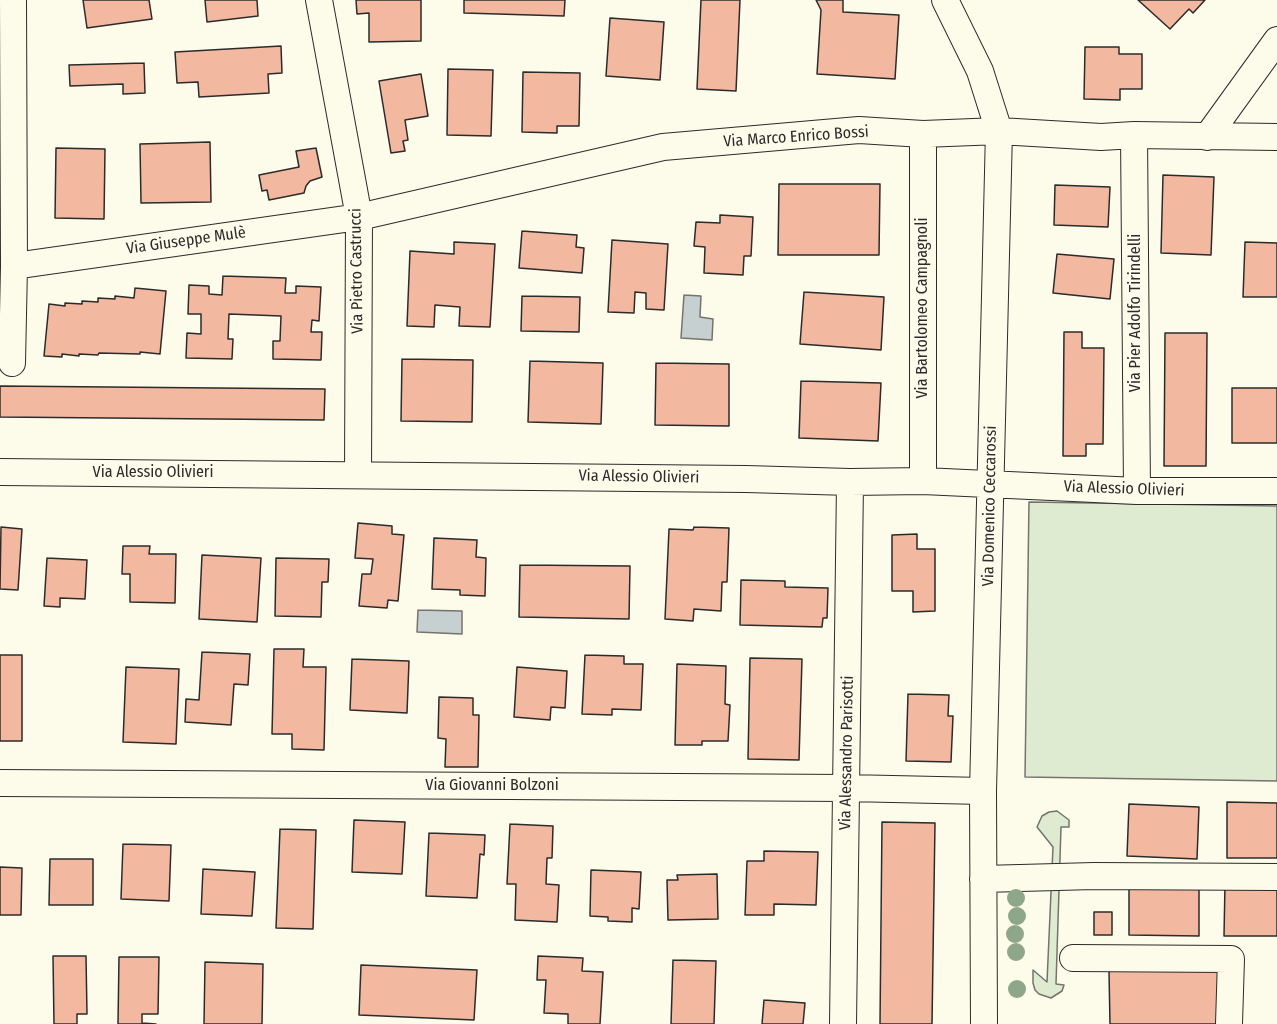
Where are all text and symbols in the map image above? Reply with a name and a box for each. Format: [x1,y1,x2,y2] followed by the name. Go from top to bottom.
[723,122,869,152] street label: Via Marco Enrico Bossi
[346,208,368,334] street label: Via Pietro Castrucci
[913,217,933,399] street label: Via Bartolomeo Campagnoli
[125,223,247,259] street label: Via Giuseppe Mulè
[1126,234,1146,392] street label: Via Pier Adolfo Tirindelli
[979,425,1001,587] street label: Via Domenico Ceccarossi
[93,463,213,483] street label: Via Alessio Olivieri
[578,466,700,488] street label: Via Alessio Olivieri
[1063,477,1185,501] street label: Via Alessio Olivieri
[836,676,858,830] street label: Via Alessandro Parisotti
[425,776,559,796] street label: Via Giovanni Bolzoni

